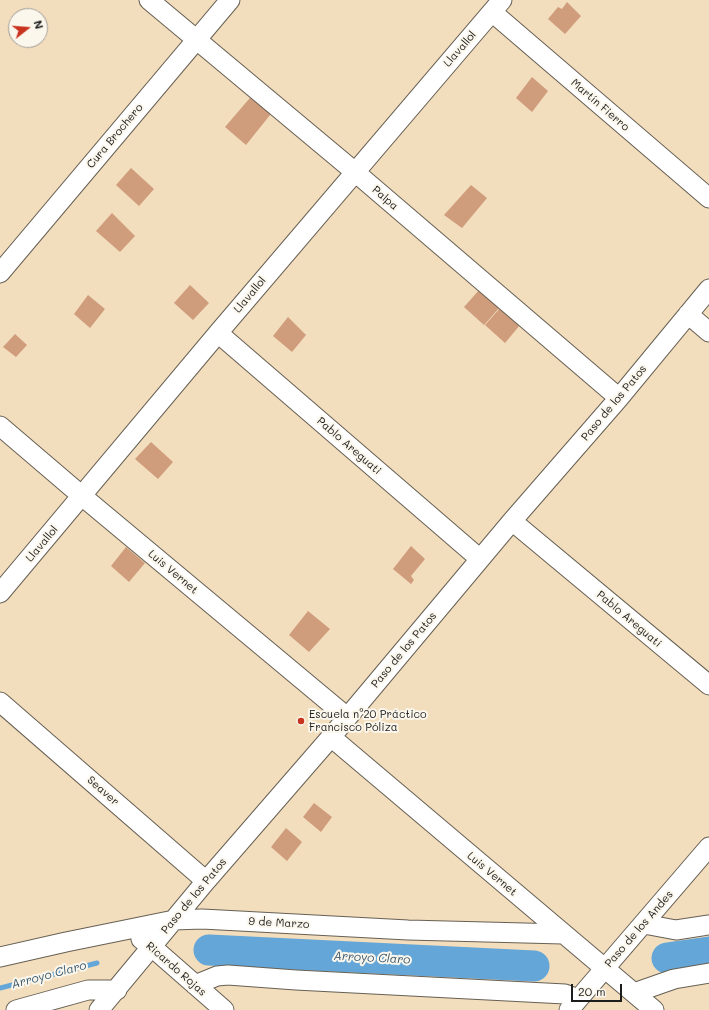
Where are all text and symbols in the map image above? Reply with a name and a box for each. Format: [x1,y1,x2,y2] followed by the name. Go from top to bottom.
[8,8,48,48] north arrow
[31,18,47,31] text: N
[441,28,479,70] street label: Llavallol
[568,76,632,134] street label: Martín Fierro
[84,101,146,171] street label: Cura Brochero
[369,183,401,213] street label: Palpa
[231,274,269,316] street label: Llavallol
[579,362,649,444] street label: Paso de los Patos
[314,415,384,477] street label: Pablo Areguati
[23,523,61,565] street label: Llavallol
[145,547,201,597] street label: Luis Vernet
[594,588,664,650] street label: Pablo Areguati
[369,609,439,691] street label: Paso de los Patos
[309,708,427,734] place label: Escuela n°20 Práctico Francisco Póliza
[296,716,306,726] marker: Escuela n°20 Práctico Francisco Póliza
[84,774,122,808] street label: Seaver
[464,849,520,899] street label: Luis Vernet
[159,855,229,937] street label: Paso de los Patos
[602,888,676,970] street label: Paso de los Andes
[248,915,310,931] street label: 9 de Marzo
[143,939,209,999] street label: Ricardo Rojas
[333,949,411,967] water label: Arroyo Claro
[10,958,88,992] water label: Arroyo Claro
[573,976,624,1002] scale bar
[578,983,606,999] text: 20 m

